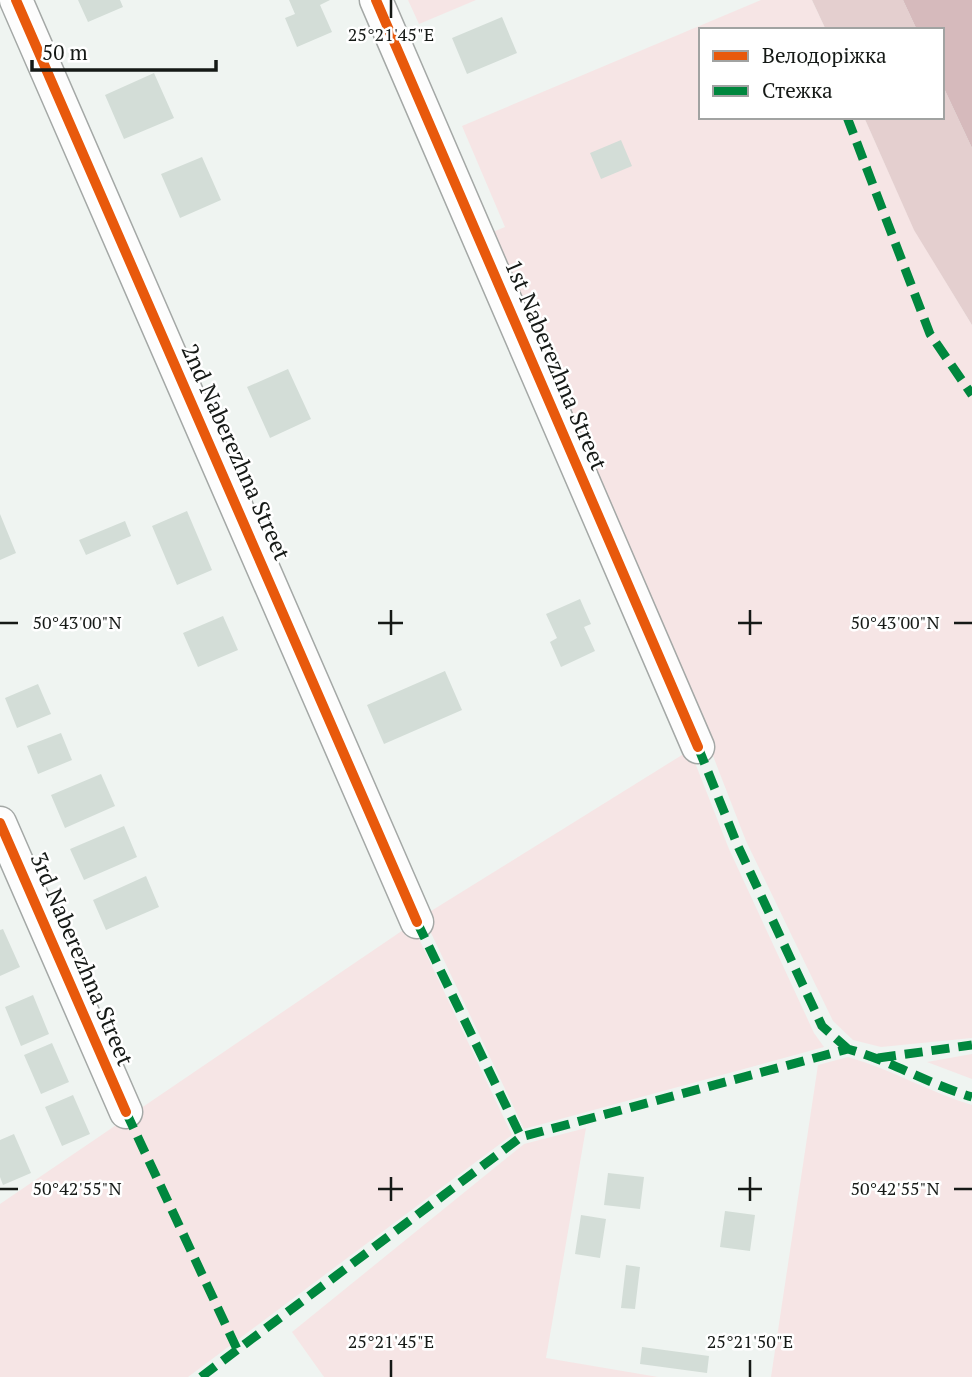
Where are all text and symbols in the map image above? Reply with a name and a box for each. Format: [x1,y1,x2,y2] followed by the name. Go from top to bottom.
[348,22,434,46] text: 25°21'45"E
[32,28,215,72] scale bar
[699,28,944,119] legend
[42,38,88,66] text: 50 m
[762,41,887,69] text: Велодоріжка
[762,76,833,104] text: Стежка
[498,255,615,475] street label: 1st Naberezhna Street
[175,339,298,565] street label: 2nd Naberezhna Street
[32,610,122,634] text: 50°43'00"N
[850,610,940,634] text: 50°43'00"N
[23,847,142,1071] street label: 3rd Naberezhna Street
[32,1176,122,1200] text: 50°42'55"N
[850,1176,940,1200] text: 50°42'55"N
[348,1329,434,1353] text: 25°21'45"E
[707,1329,793,1353] text: 25°21'50"E

